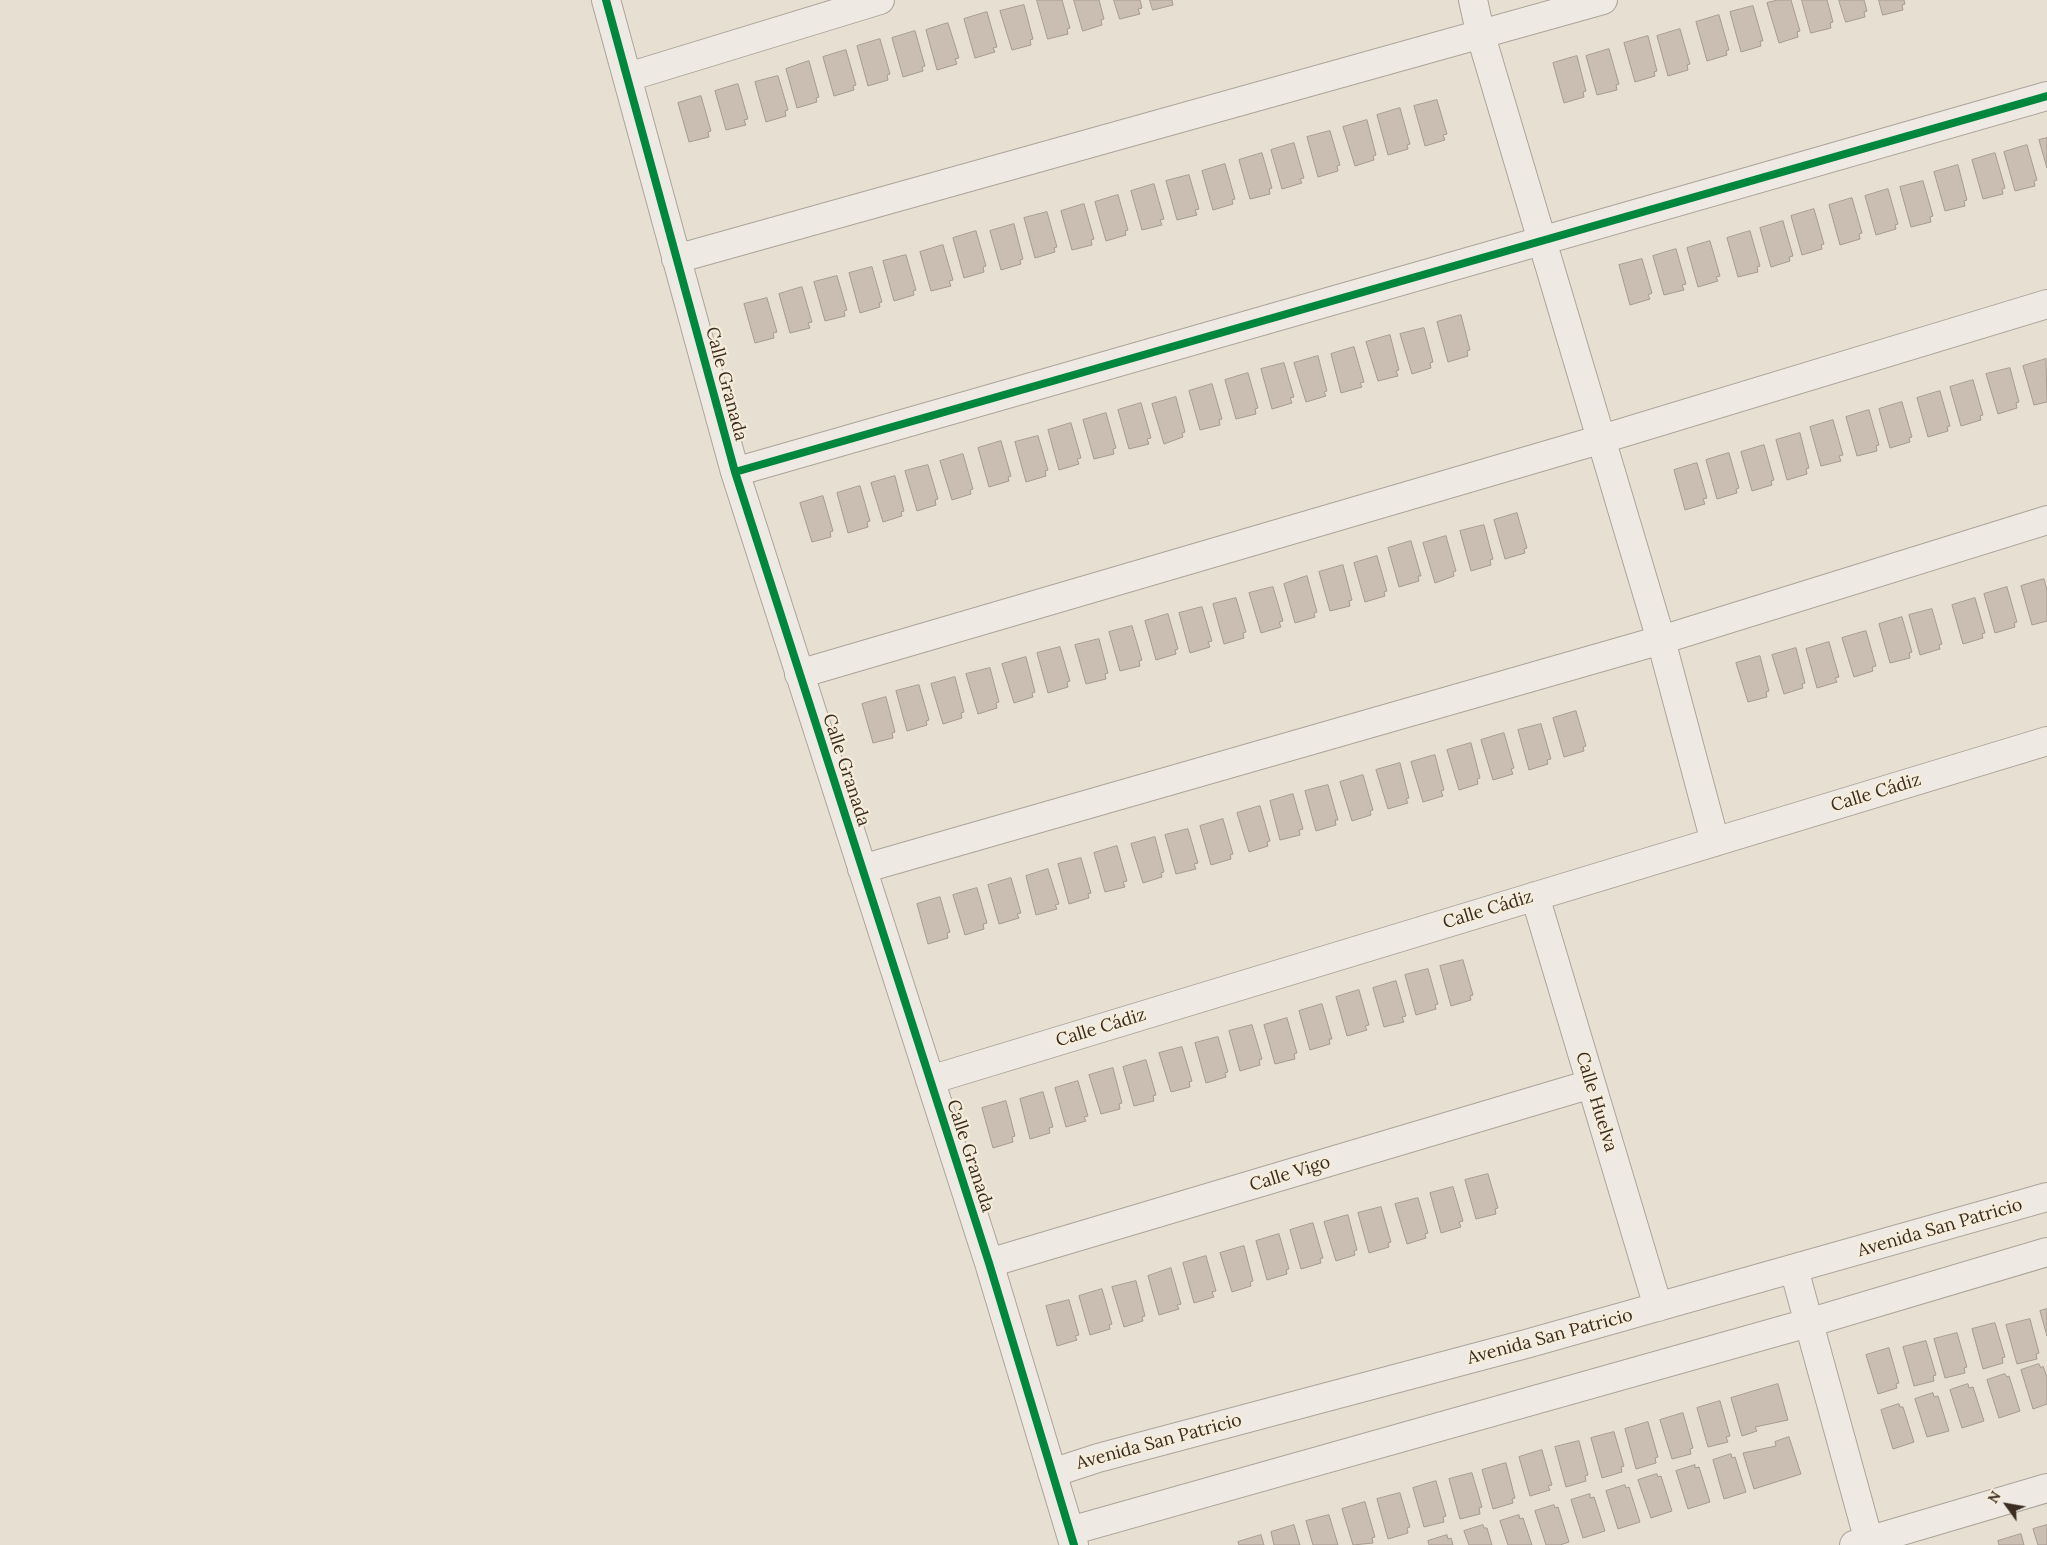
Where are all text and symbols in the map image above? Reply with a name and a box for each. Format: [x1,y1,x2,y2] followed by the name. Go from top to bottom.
[700,325,752,443] street label: Calle Granada
[818,711,874,829] street label: Calle Granada
[1828,769,1924,817] street label: Calle Cádiz
[1440,886,1536,934] street label: Calle Cádiz
[1053,1004,1149,1052] street label: Calle Cádiz
[1571,1049,1621,1155] street label: Calle Huelva
[942,1097,998,1215] street label: Calle Granada
[1247,1152,1333,1196] street label: Calle Vigo
[1855,1194,2025,1262] street label: Avenida San Patricio
[1465,1305,1635,1369] street label: Avenida San Patricio
[1074,1410,1244,1474] street label: Avenida San Patricio
[1982,1480,2032,1530] north arrow
[1984,1488,2005,1506] text: N

